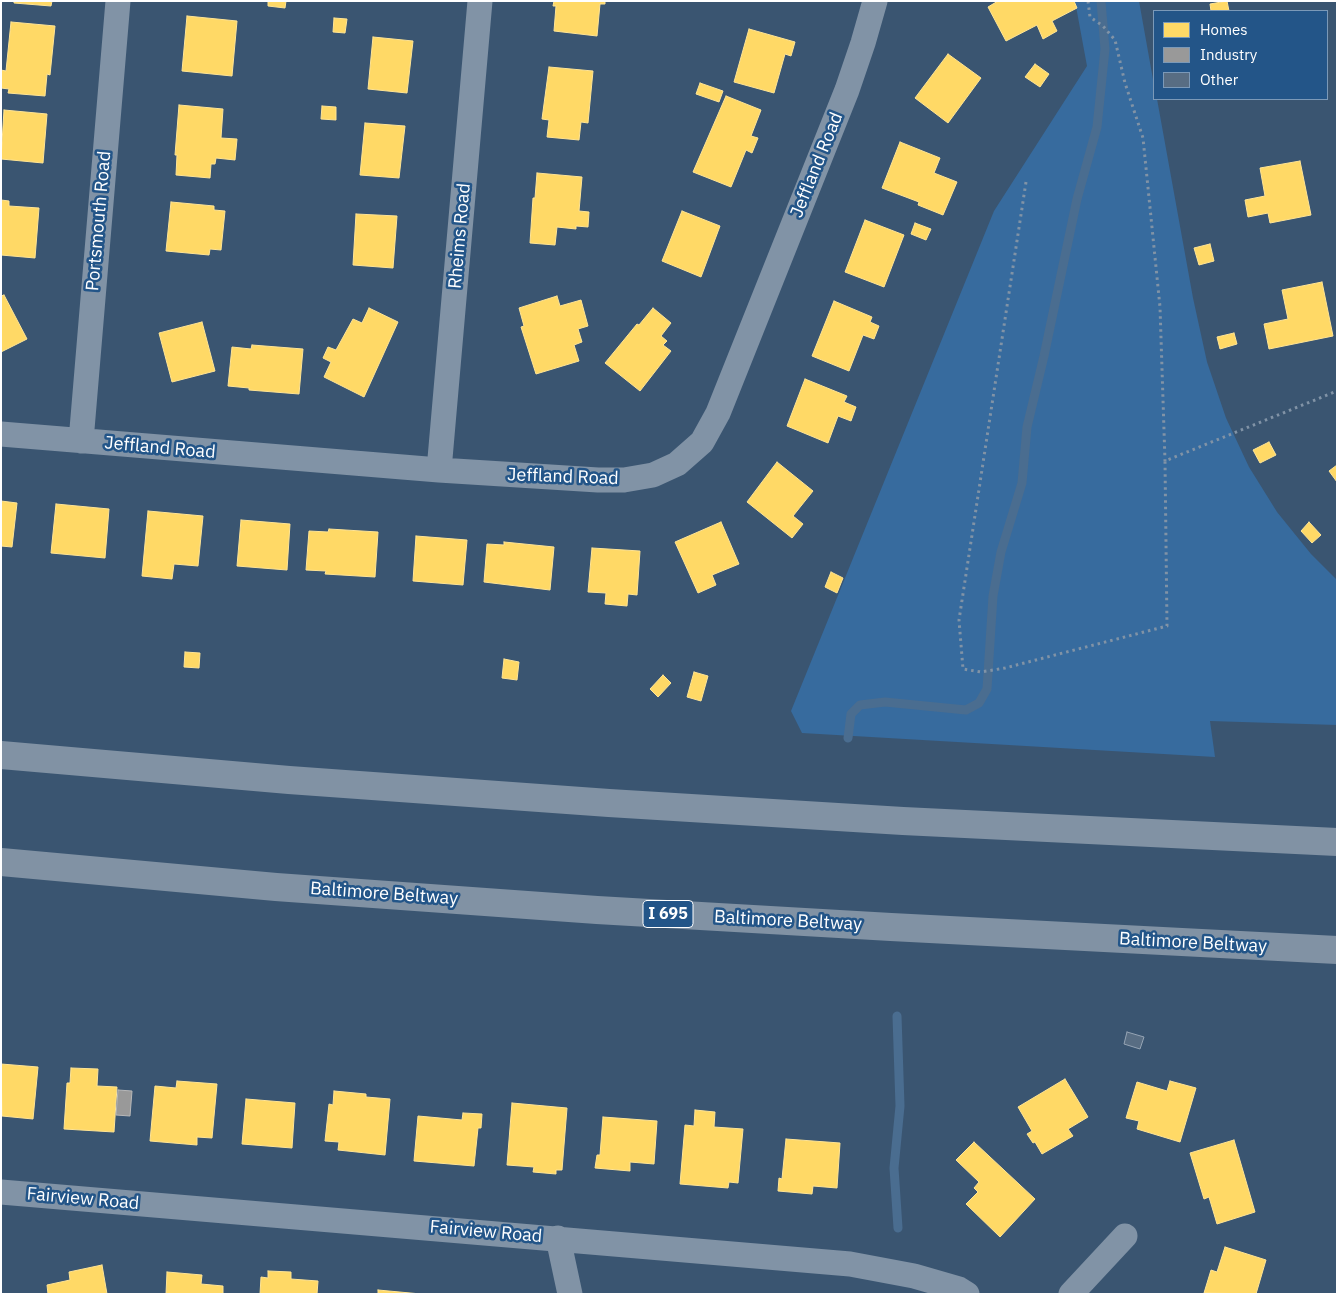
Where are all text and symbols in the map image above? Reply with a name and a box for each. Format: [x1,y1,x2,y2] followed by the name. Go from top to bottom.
[1153,10,1328,100] legend
[1200,20,1248,39] text: Homes
[1200,45,1257,64] text: Industry
[1200,70,1238,89] text: Other
[786,109,848,221] street label: Jeffland Road
[82,150,116,292] street label: Portsmouth Road
[445,182,475,290] street label: Rheims Road
[104,432,216,464] street label: Jeffland Road
[507,464,619,490] street label: Jeffland Road
[309,878,459,910] street label: Baltimore Beltway
[643,901,693,928] road number: I 695
[713,906,863,936] street label: Baltimore Beltway
[1118,928,1268,958] street label: Baltimore Beltway
[26,1183,140,1215] street label: Fairview Road
[429,1216,543,1248] street label: Fairview Road

